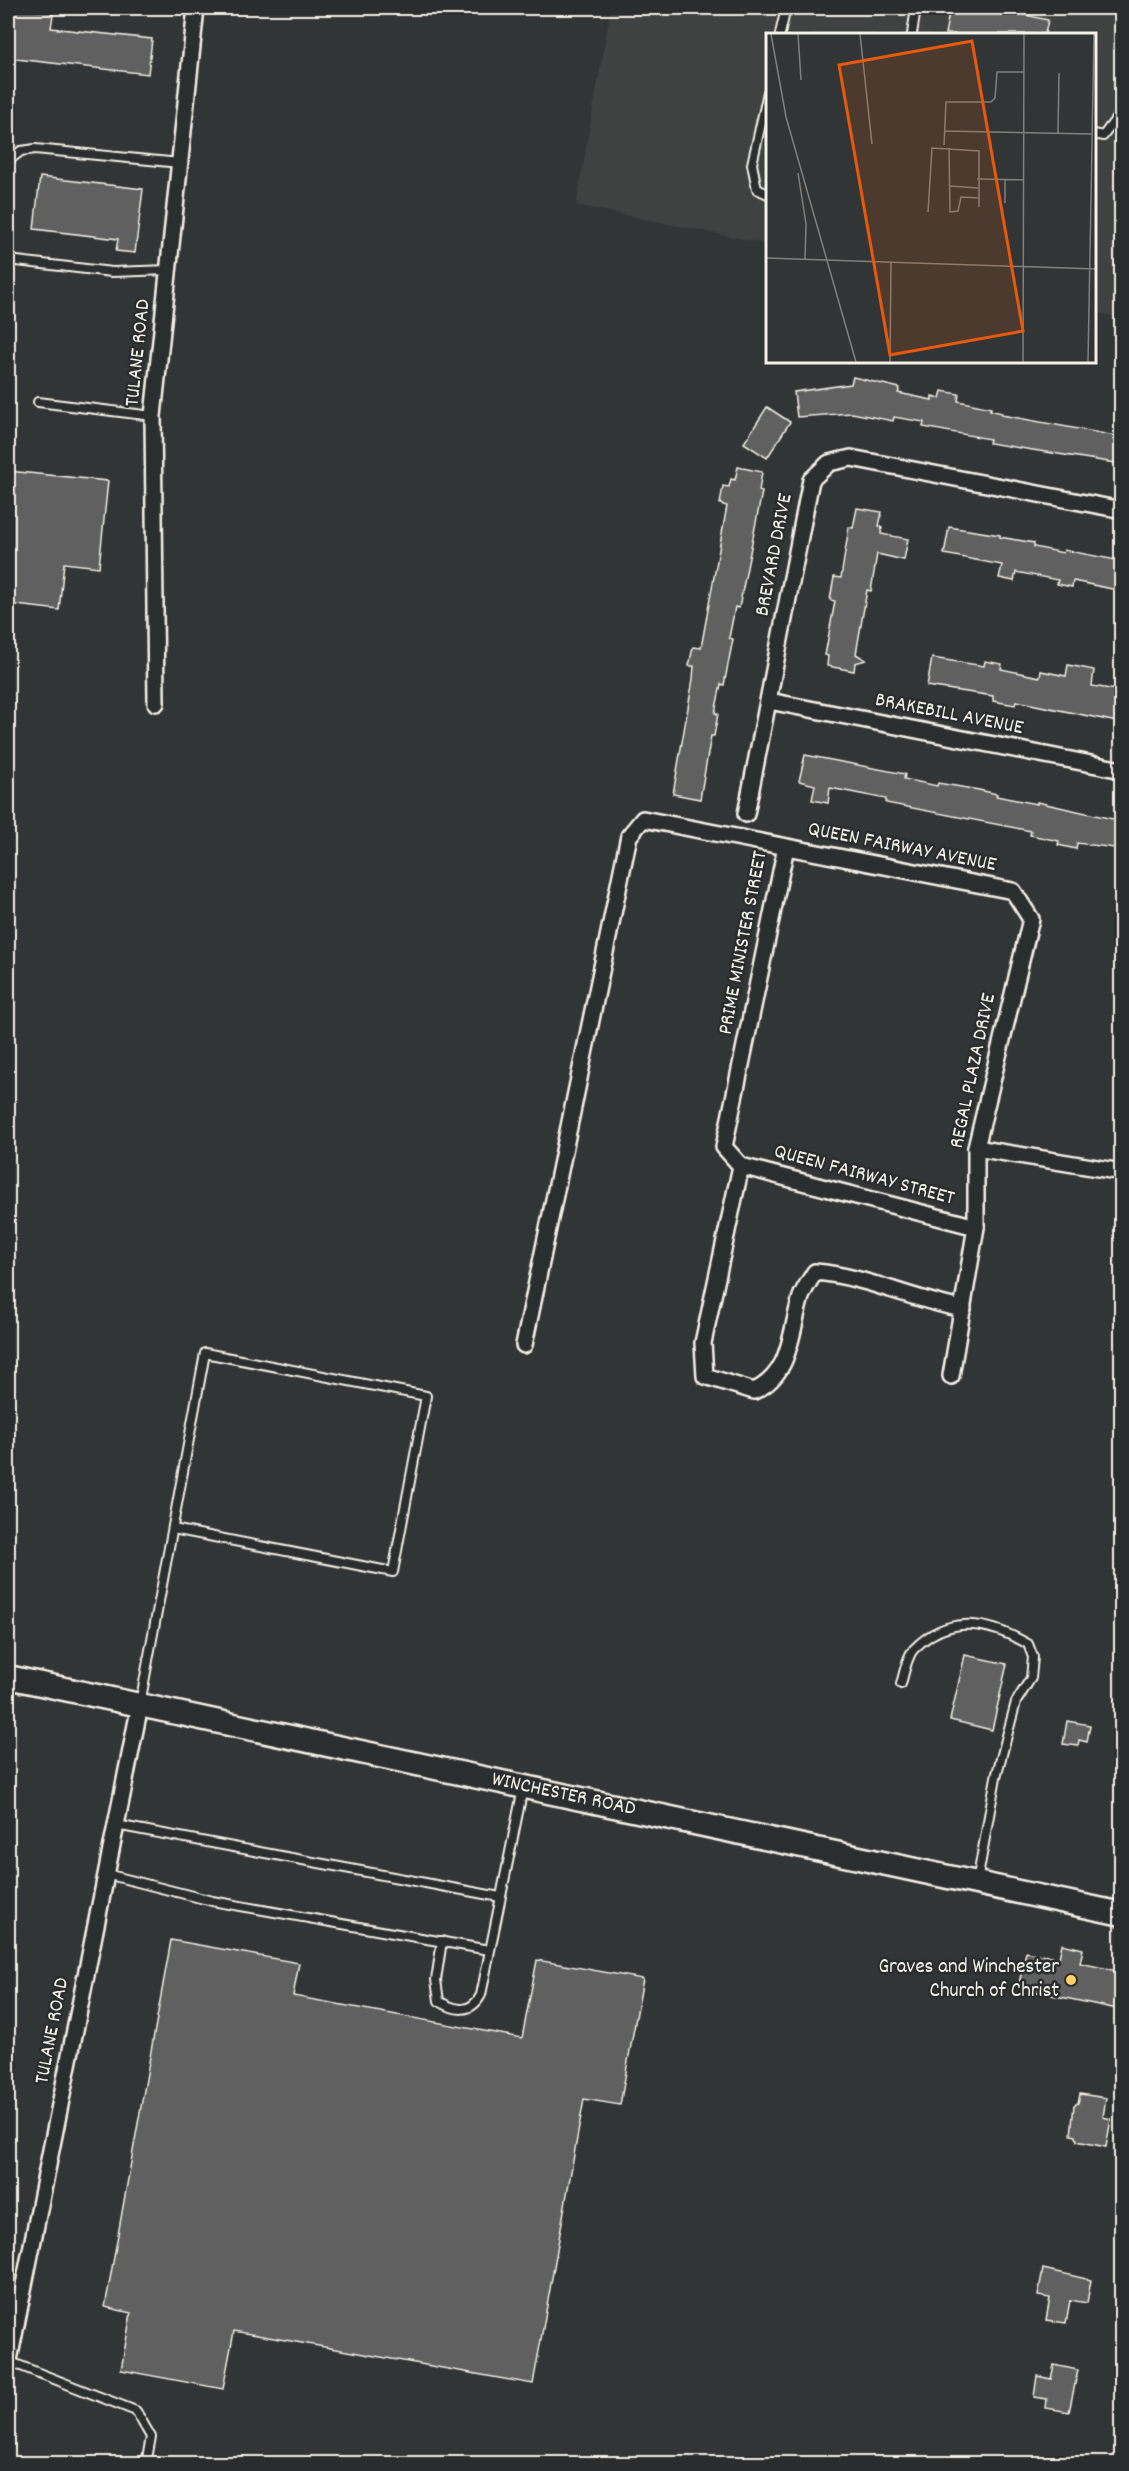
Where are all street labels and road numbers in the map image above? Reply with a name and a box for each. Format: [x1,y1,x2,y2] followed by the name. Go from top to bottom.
[118,298,160,408] street label: TULANE ROAD
[748,491,802,619] street label: BREVARD DRIVE
[872,686,1026,744] street label: BRAKEBILL AVENUE
[805,815,999,881] street label: QUEEN FAIRWAY AVENUE
[712,848,777,1037] street label: PRIME MINISTER STREET
[943,990,1005,1151] street label: REGAL PLAZA DRIVE
[770,1137,958,1215] street label: QUEEN FAIRWAY STREET
[489,1765,638,1825] street label: WINCHESTER ROAD
[28,1975,78,2087] street label: TULANE ROAD

